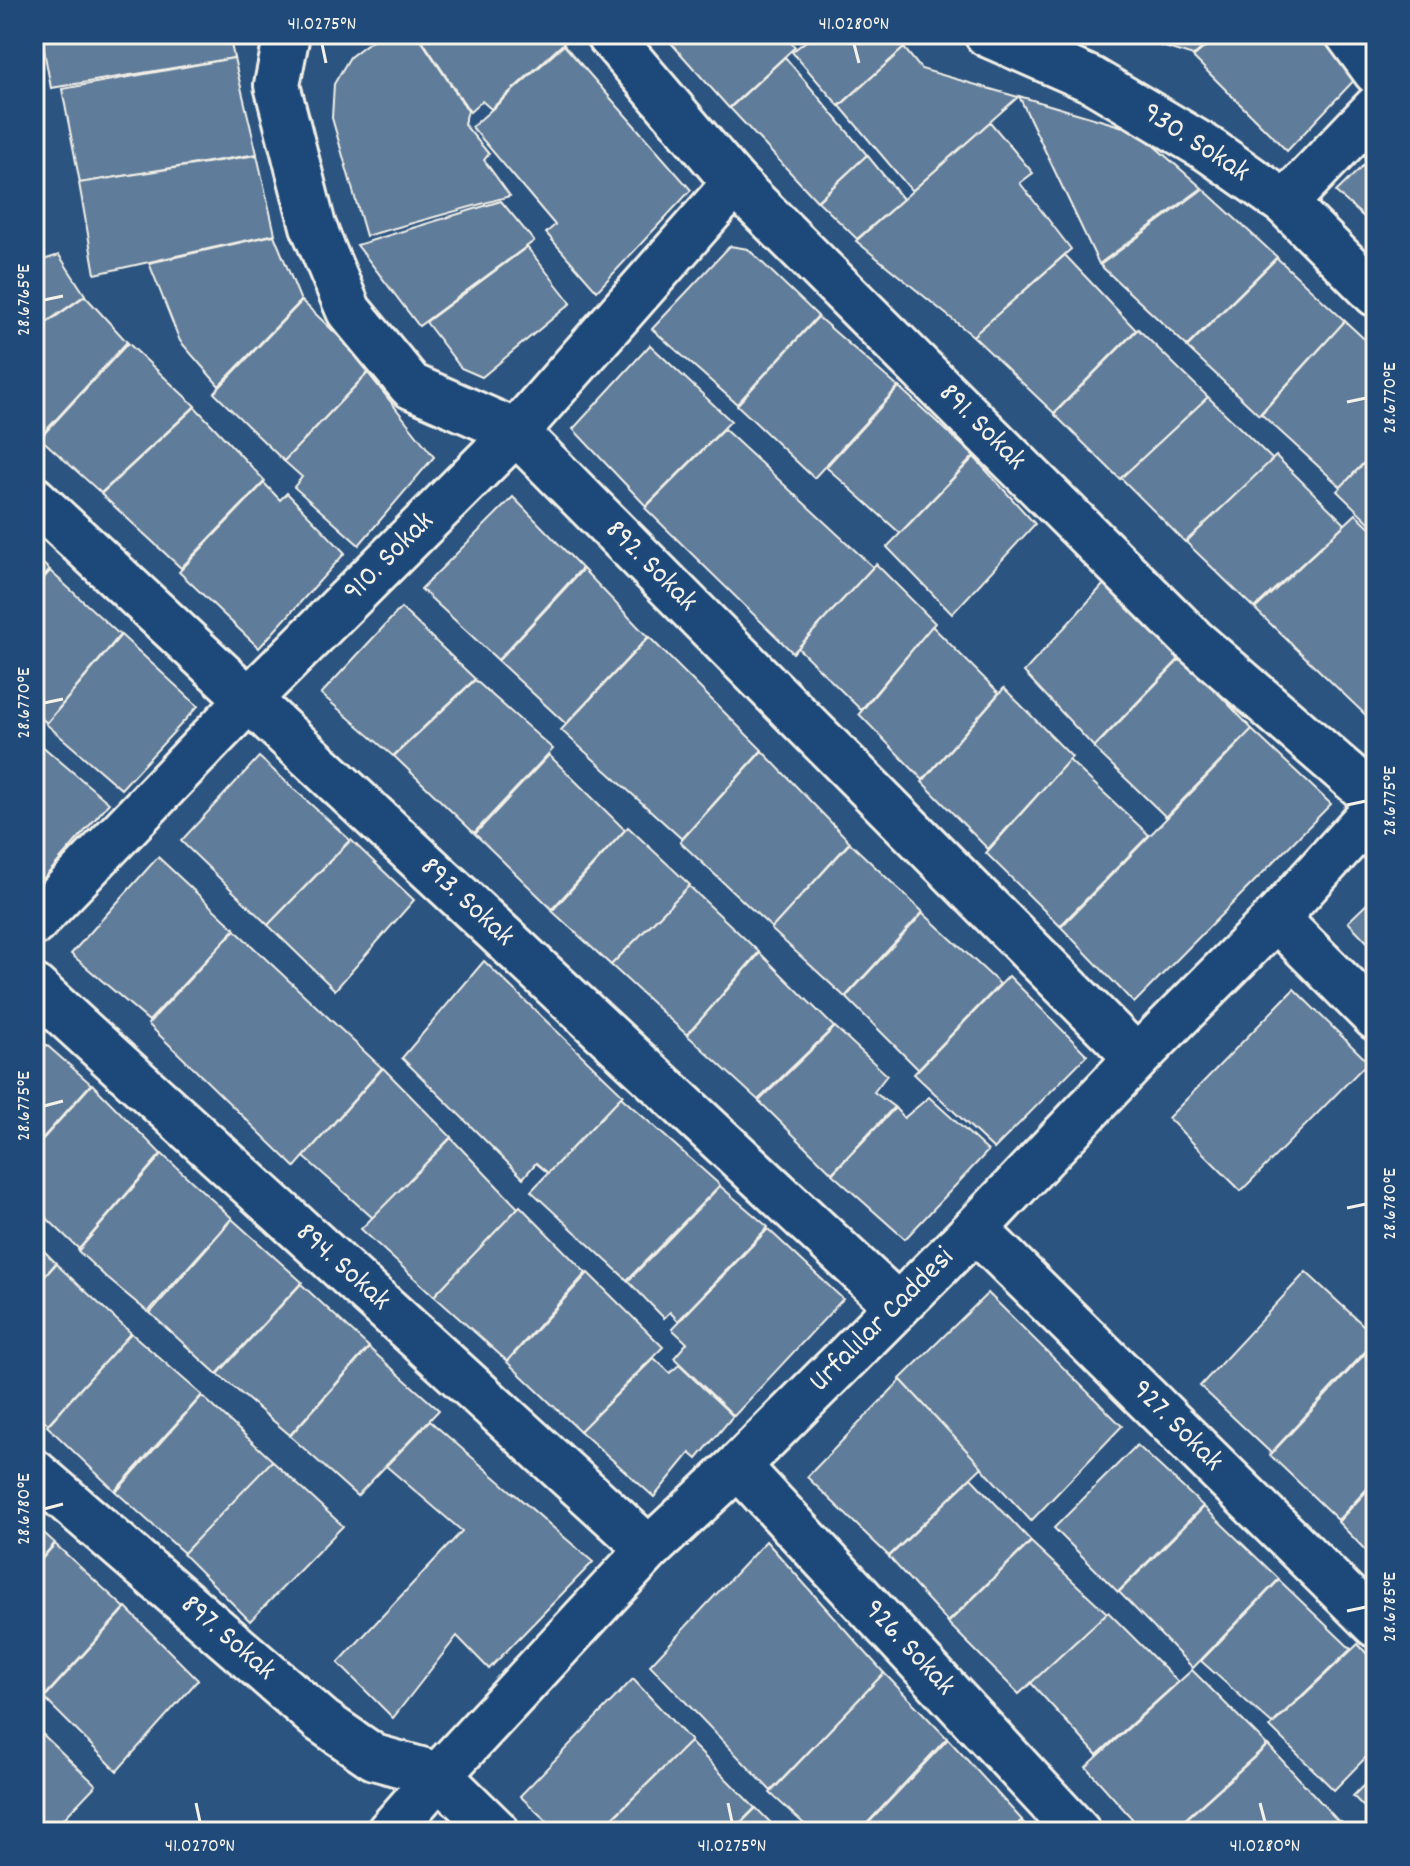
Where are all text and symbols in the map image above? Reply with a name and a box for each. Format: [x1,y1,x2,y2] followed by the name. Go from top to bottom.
[288,11,356,39] text: 41.0275°N
[819,11,889,39] text: 41.0280°N
[1133,93,1257,195] street label: 930. Sokak
[11,264,39,336] text: 28.6765°E
[1377,362,1405,434] text: 28.6770°E
[927,374,1035,482] street label: 891. Sokak
[335,503,445,613] street label: 910. Sokak
[594,511,706,623] street label: 892. Sokak
[11,667,39,739] text: 28.6770°E
[1377,766,1405,836] text: 28.6775°E
[409,848,523,958] street label: 893. Sokak
[11,1071,39,1141] text: 28.6775°E
[1377,1168,1405,1240] text: 28.6780°E
[285,1213,399,1323] street label: 894. Sokak
[800,1238,966,1404] street label: Urfalılar Caddesi
[1120,1371,1232,1483] street label: 927. Sokak
[11,1473,39,1545] text: 28.6780°E
[1377,1572,1405,1642] text: 28.6785°E
[170,1585,284,1693] street label: 897. Sokak
[852,1591,964,1707] street label: 926. Sokak
[165,1833,235,1861] text: 41.0270°N
[698,1833,766,1861] text: 41.0275°N
[1230,1833,1300,1861] text: 41.0280°N

